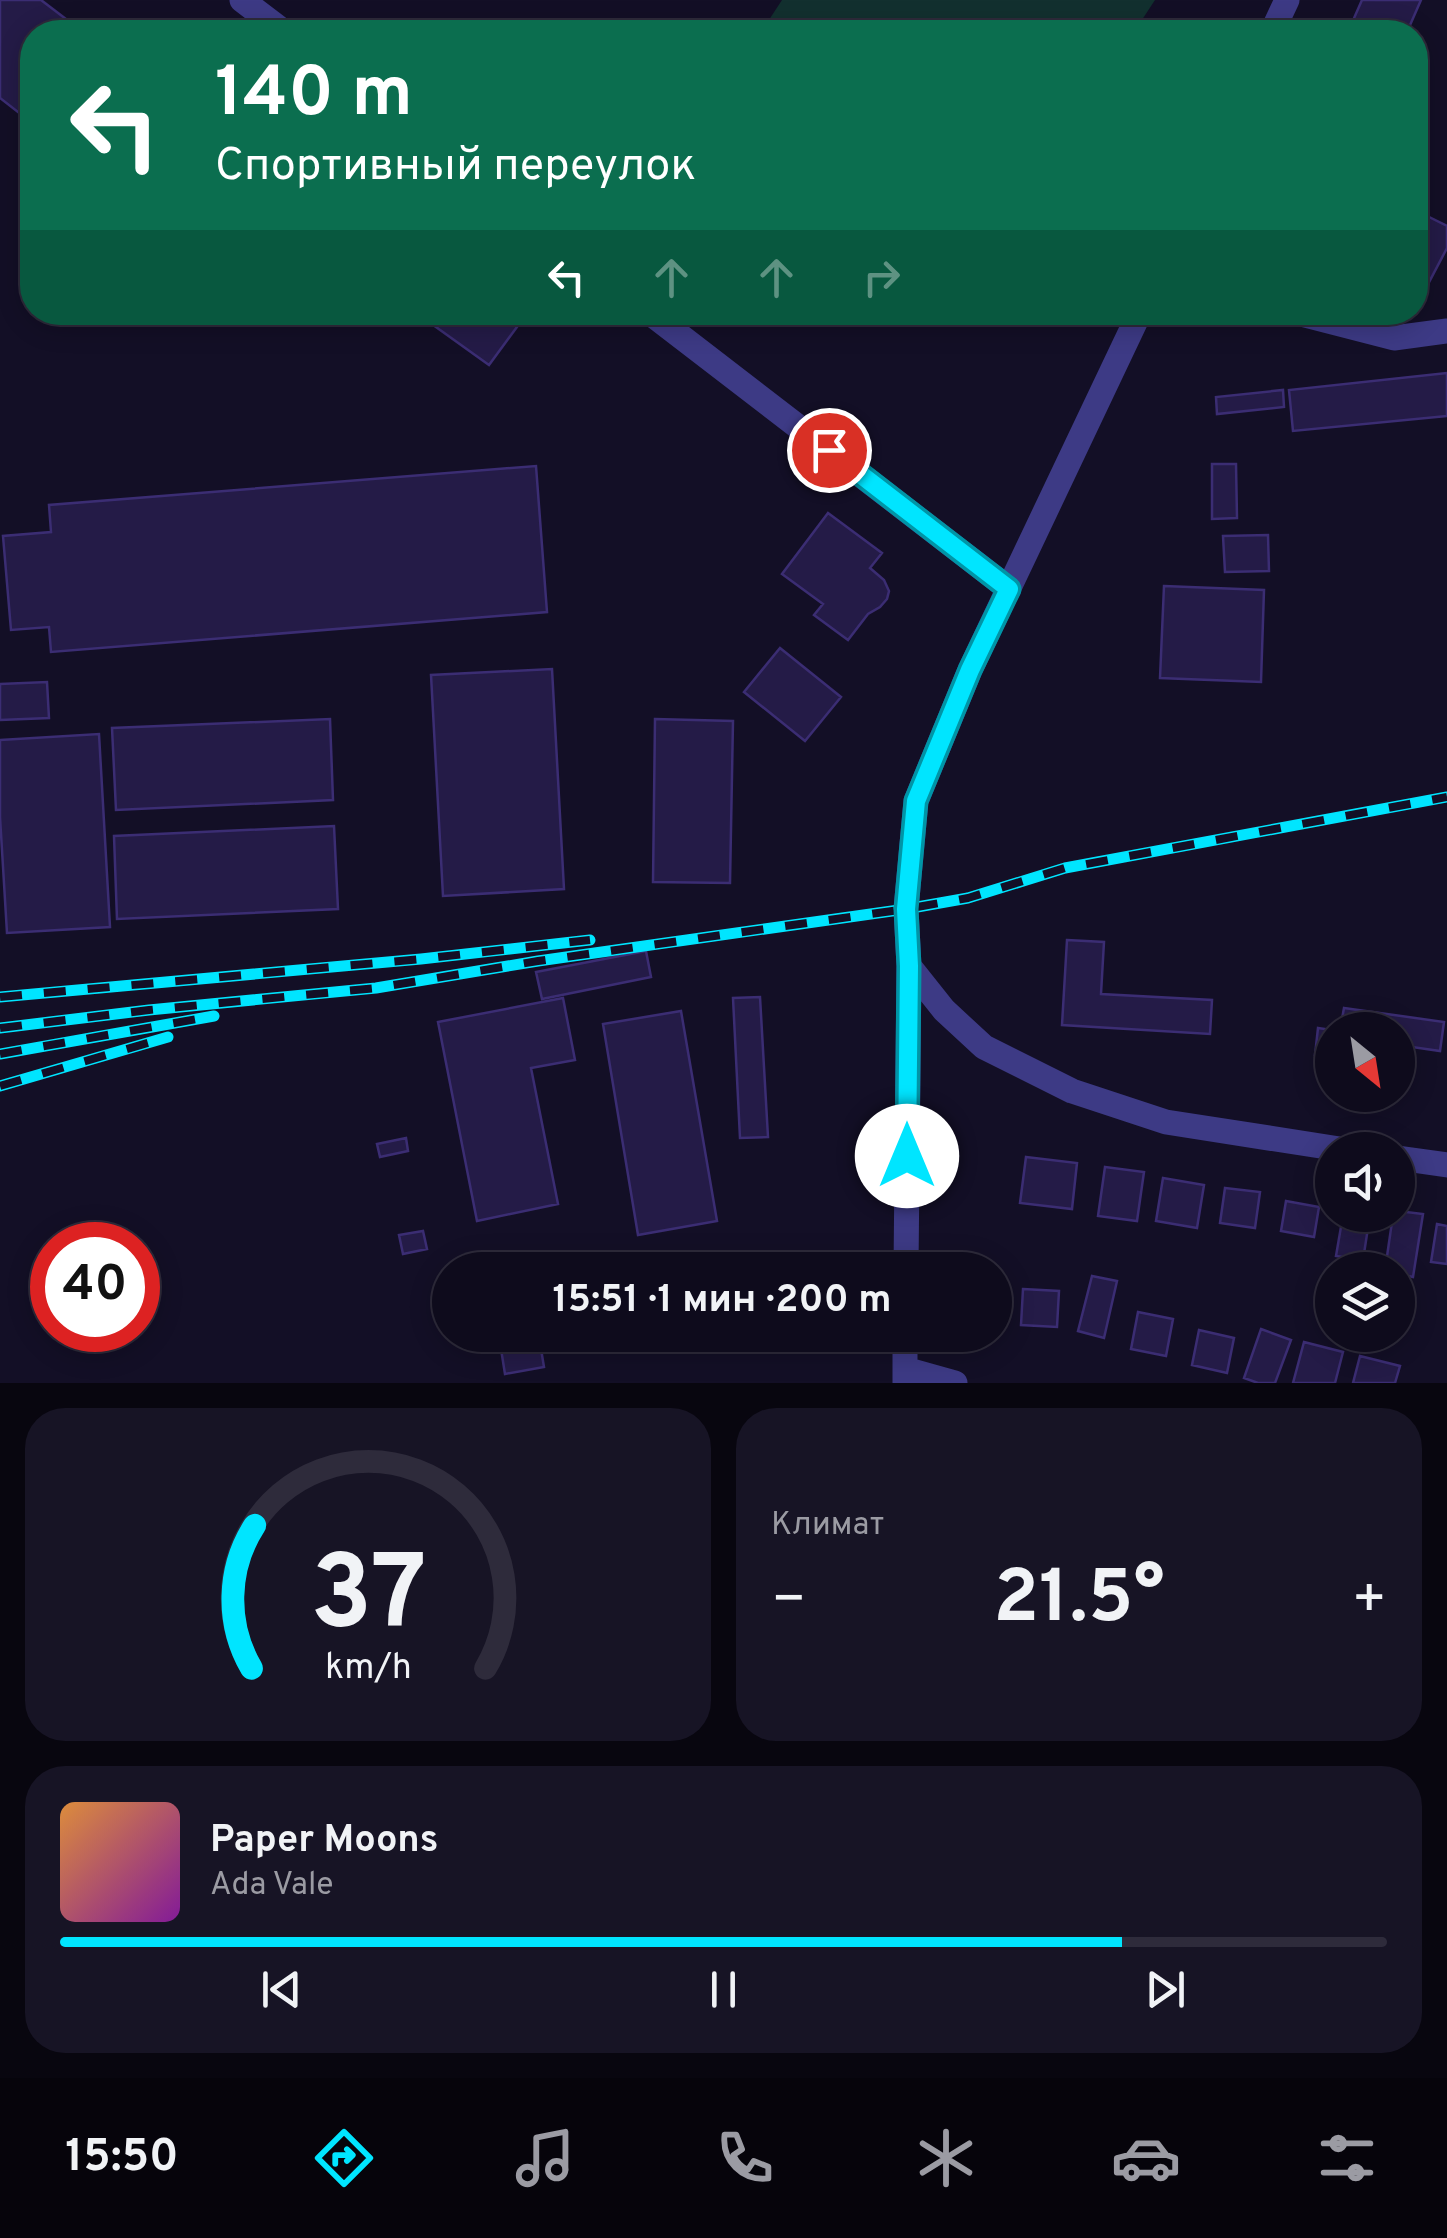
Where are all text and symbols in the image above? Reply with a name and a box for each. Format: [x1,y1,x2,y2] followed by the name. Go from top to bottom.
[215,52,413,141] text: 140 m
[50,60,180,190] icon: left
[215,139,696,196] text: Спортивный переулок
[539,250,594,305] icon: left
[644,250,699,305] icon: ahead
[749,250,804,305] icon: ahead
[854,250,909,305] icon: right
[787,408,872,493] pin
[802,423,857,478] icon: arrive
[1315,1012,1415,1112] north arrow
[1315,1012,1415,1352] map controls
[855,1104,959,1208] position arrow
[1315,1132,1415,1232] button: sound
[30,1222,160,1352] speed limit sign: 40
[1315,1252,1415,1352] button: layers
[553,1277,891,1326] text: 15:51 · 1 мин · 200 m
[771,1506,884,1546] text: Климат
[310,1534,426,1666] text: 37
[993,1554,1165,1649] text: 21.5°
[771,1567,806,1637] text: −
[1352,1567,1387,1637] text: +
[325,1646,411,1692] text: km/h
[210,1817,439,1866] text: Paper Moons
[210,1866,334,1906] text: Ada Vale
[254,1962,309,2017] icon: previous
[696,1962,751,2017] icon: pause
[1138,1962,1193,2017] icon: next
[309,2123,379,2193] icon: directions
[510,2123,580,2193] icon: music
[710,2123,780,2193] icon: phone
[911,2123,981,2193] icon: climate
[1111,2123,1181,2193] icon: car
[1312,2123,1382,2193] icon: filters
[65,2130,179,2187] text: 15:50

